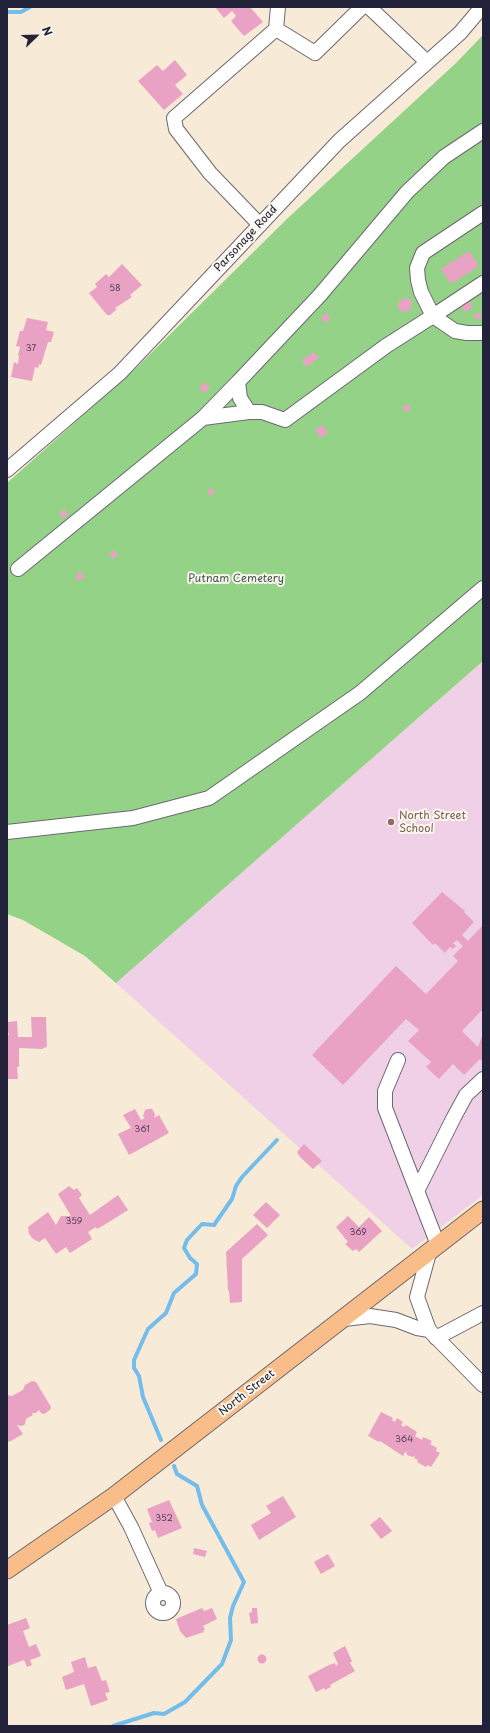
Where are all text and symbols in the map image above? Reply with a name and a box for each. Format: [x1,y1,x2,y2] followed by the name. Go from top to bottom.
[16,16,56,56] north arrow
[38,24,57,38] text: N
[212,203,280,275] street label: Parsonage Road
[109,284,121,294] house number: 58
[26,344,36,354] house number: 37
[188,572,284,586] park label: Putnam Cemetery
[399,809,466,835] place label: North Street School
[386,817,396,827] marker: North Street School
[134,1125,150,1135] house number: 361
[66,1217,82,1227] house number: 359
[349,1228,367,1238] house number: 369
[217,1367,277,1419] street label: North Street
[395,1435,413,1445] house number: 364
[155,1514,173,1524] house number: 352

